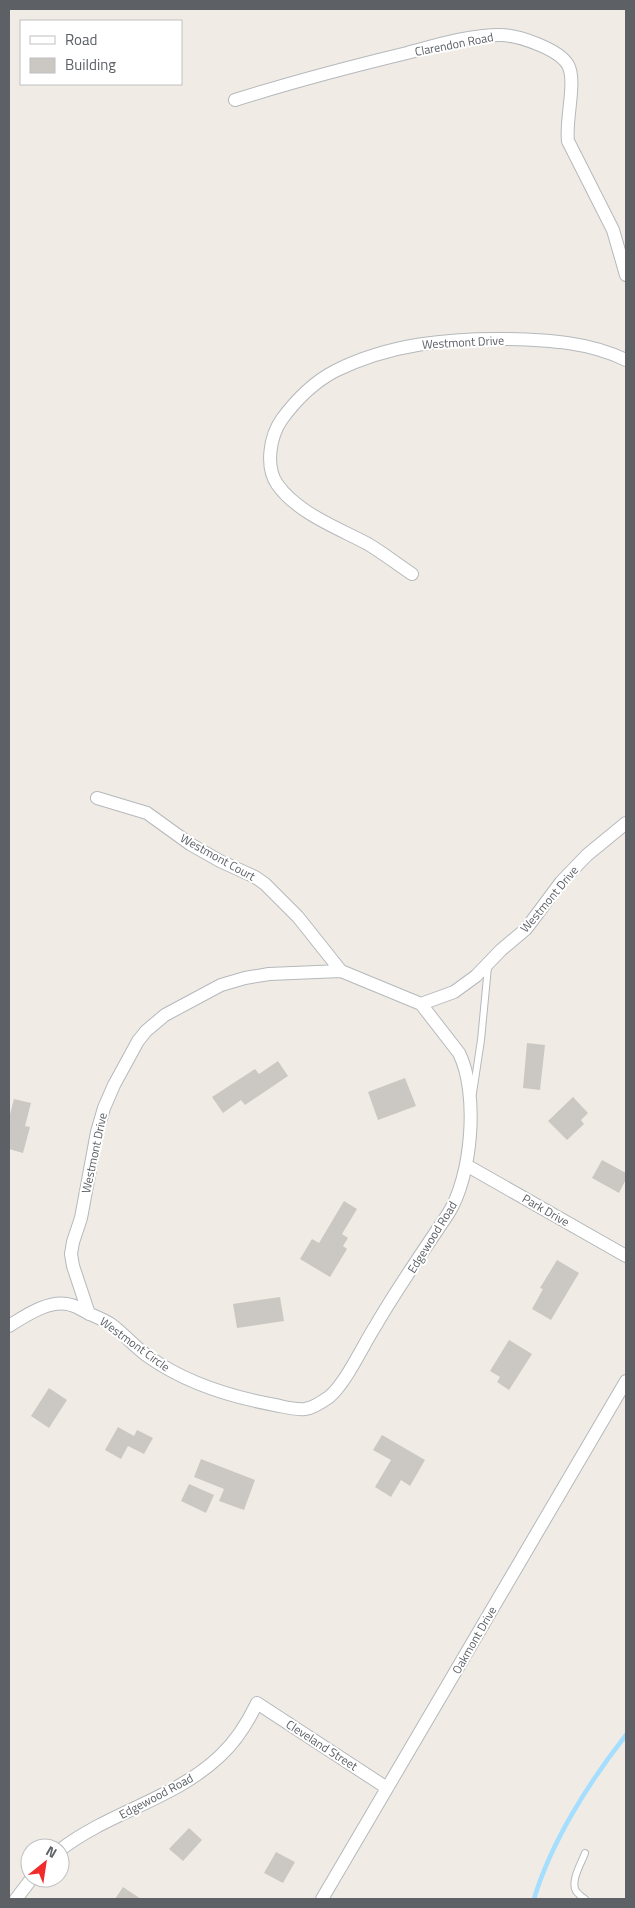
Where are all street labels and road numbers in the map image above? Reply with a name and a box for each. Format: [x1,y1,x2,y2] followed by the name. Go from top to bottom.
[413,27,495,61] street label: Clarendon Road
[421,330,505,354] street label: Westmont Drive
[177,828,260,886] street label: Westmont Court
[515,861,583,937] street label: Westmont Drive
[76,1111,112,1195] street label: Westmont Drive
[519,1189,573,1231] street label: Park Drive
[402,1197,462,1277] street label: Edgewood Road
[96,1312,174,1376] street label: Westmont Circle
[447,1603,501,1677] street label: Oakmont Drive
[282,1715,362,1776] street label: Cleveland Street
[115,1768,197,1824] street label: Edgewood Road

